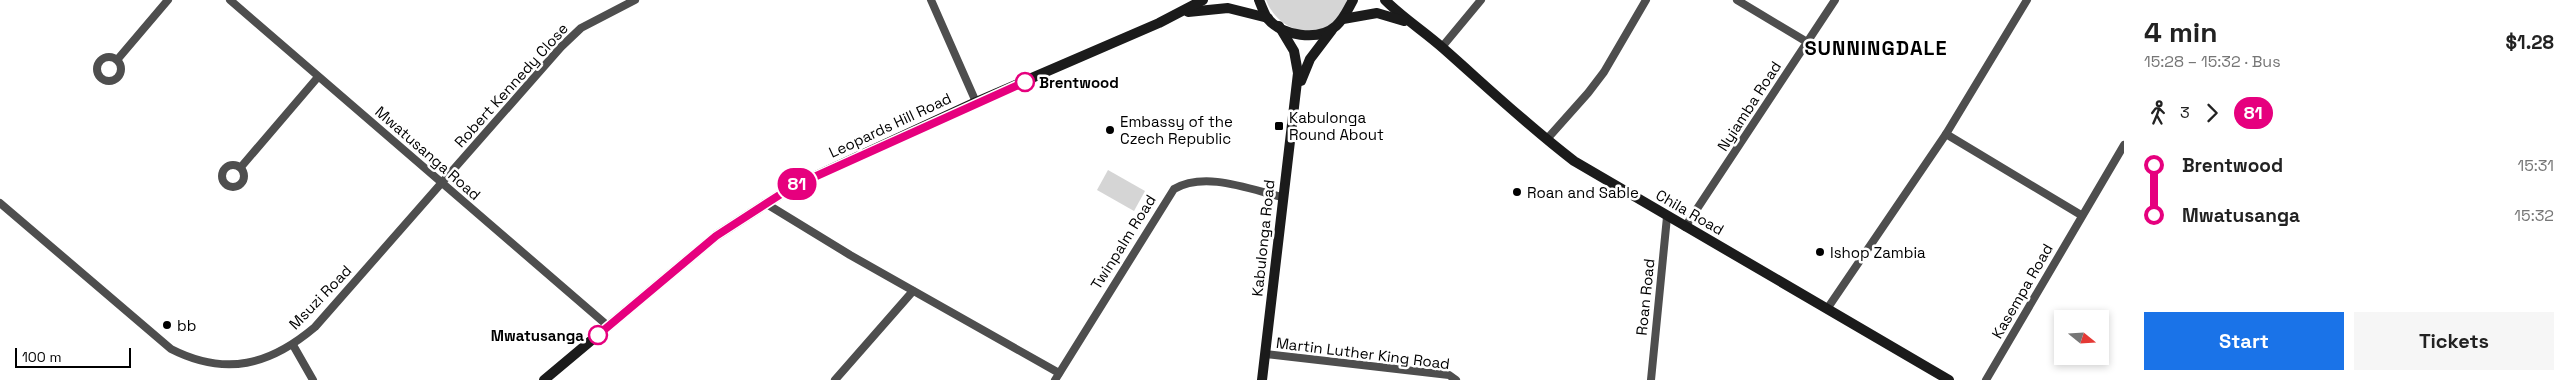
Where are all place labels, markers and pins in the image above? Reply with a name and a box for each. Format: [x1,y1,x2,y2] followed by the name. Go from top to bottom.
[1015,72,1035,92] marker: Brentwood
[1039,73,1119,92] place label: Brentwood
[1289,108,1384,144] place label: Kabulonga Round About
[1120,112,1233,148] place label: Embassy of the Czech Republic
[1273,120,1285,132] marker: Kabulonga Round About
[1104,124,1116,136] marker: Embassy of the Czech Republic
[1527,183,1639,202] place label: Roan and Sable
[1511,186,1523,198] marker: Roan and Sable
[1830,243,1926,262] place label: Ishop Zambia
[1814,246,1826,258] marker: Ishop Zambia
[177,316,196,335] place label: bb
[161,319,173,331] marker: bb
[588,325,608,345] marker: Mwatusanga
[491,326,584,345] place label: Mwatusanga

